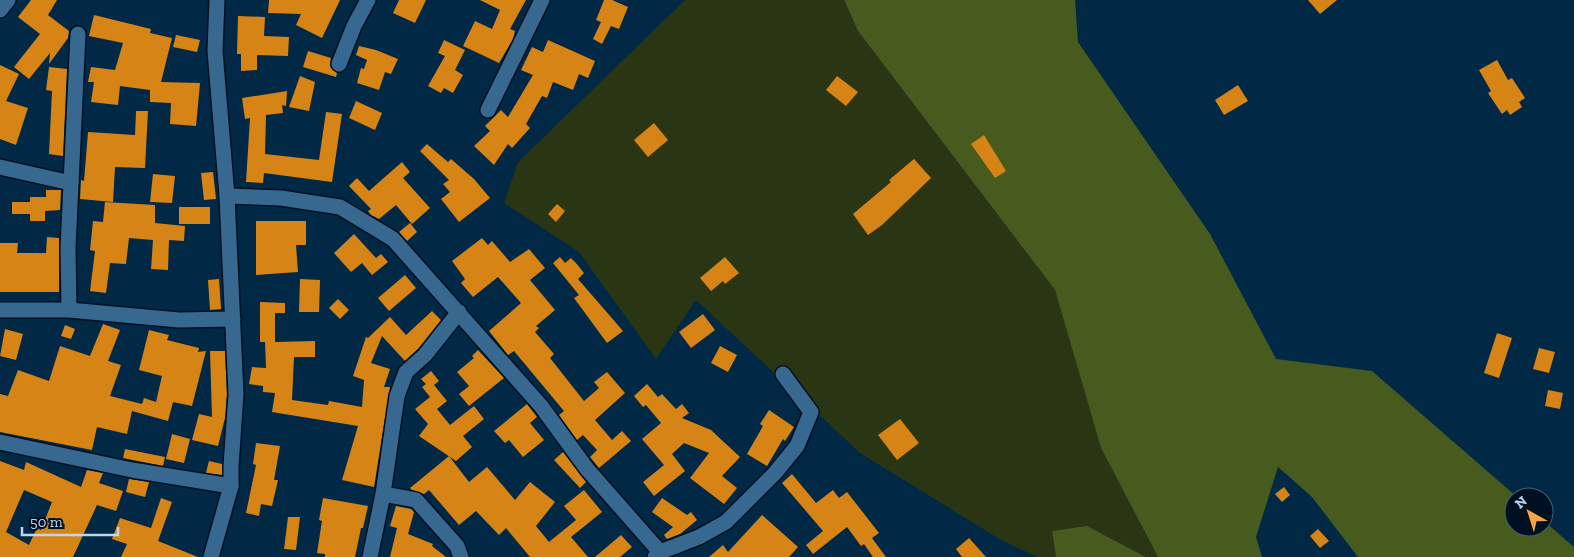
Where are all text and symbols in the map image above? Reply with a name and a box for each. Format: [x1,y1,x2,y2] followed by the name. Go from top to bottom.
[1504,487,1554,537] north arrow
[1512,492,1531,512] text: N
[22,504,119,536] scale bar
[30,513,63,531] text: 50 m

